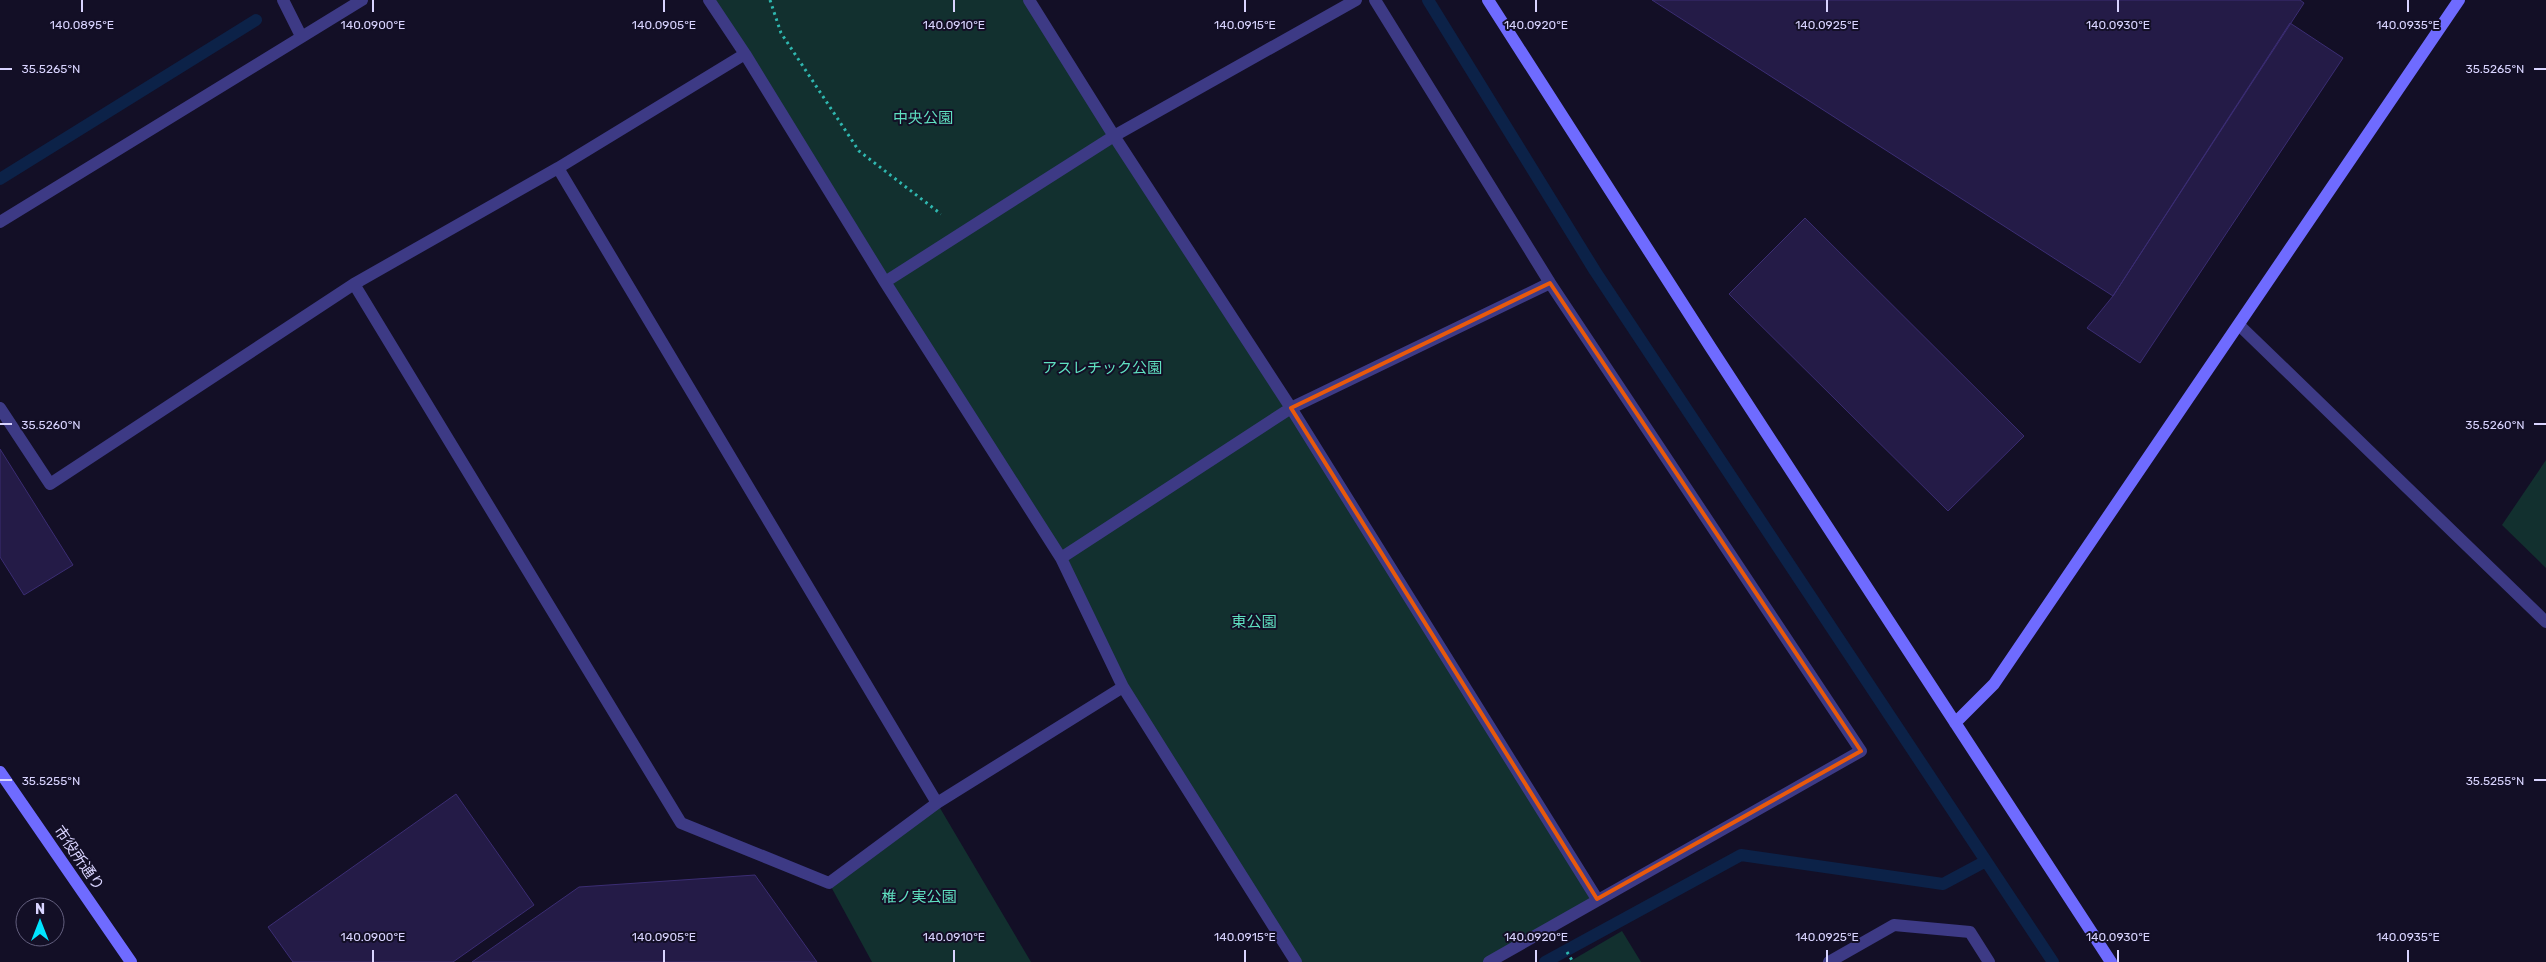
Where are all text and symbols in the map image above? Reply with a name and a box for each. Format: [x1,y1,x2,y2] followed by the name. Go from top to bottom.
[50,18,114,32] text: 140.0895°E
[341,18,405,32] text: 140.0900°E
[632,18,696,32] text: 140.0905°E
[923,18,985,32] text: 140.0910°E
[1214,18,1276,32] text: 140.0915°E
[1504,18,1568,32] text: 140.0920°E
[1795,18,1859,32] text: 140.0925°E
[2086,18,2150,32] text: 140.0930°E
[2376,18,2440,32] text: 140.0935°E
[22,62,80,76] text: 35.5265°N
[2466,62,2524,76] text: 35.5265°N
[893,109,953,127] park label: 中央公園
[1042,359,1162,377] park label: アスレチック公園
[21,418,81,432] text: 35.5260°N
[2465,418,2525,432] text: 35.5260°N
[1231,613,1277,631] park label: 東公園
[22,774,80,788] text: 35.5255°N
[2466,774,2524,788] text: 35.5255°N
[50,822,108,894] street label: 市役所通り
[881,888,957,906] park label: 椎ノ実公園
[15,897,65,947] north arrow
[35,901,45,918] text: N
[341,930,405,944] text: 140.0900°E
[632,930,696,944] text: 140.0905°E
[923,930,985,944] text: 140.0910°E
[1214,930,1276,944] text: 140.0915°E
[1504,930,1568,944] text: 140.0920°E
[1795,930,1859,944] text: 140.0925°E
[2086,930,2150,944] text: 140.0930°E
[2376,930,2440,944] text: 140.0935°E

